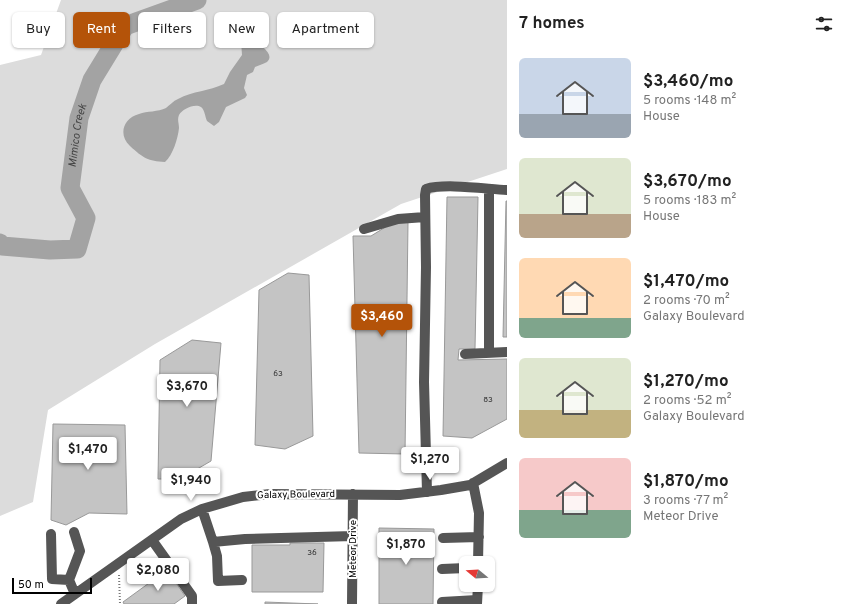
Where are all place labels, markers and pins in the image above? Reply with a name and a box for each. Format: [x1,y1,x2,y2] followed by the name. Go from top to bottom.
[349,304,415,338] pin: $3,460
[154,374,220,408] pin: $3,670
[55,437,121,471] pin: $1,470
[397,447,463,481] pin: $1,270
[158,468,224,502] pin: $1,940
[373,532,439,566] pin: $1,870
[125,558,191,592] pin: $2,080

